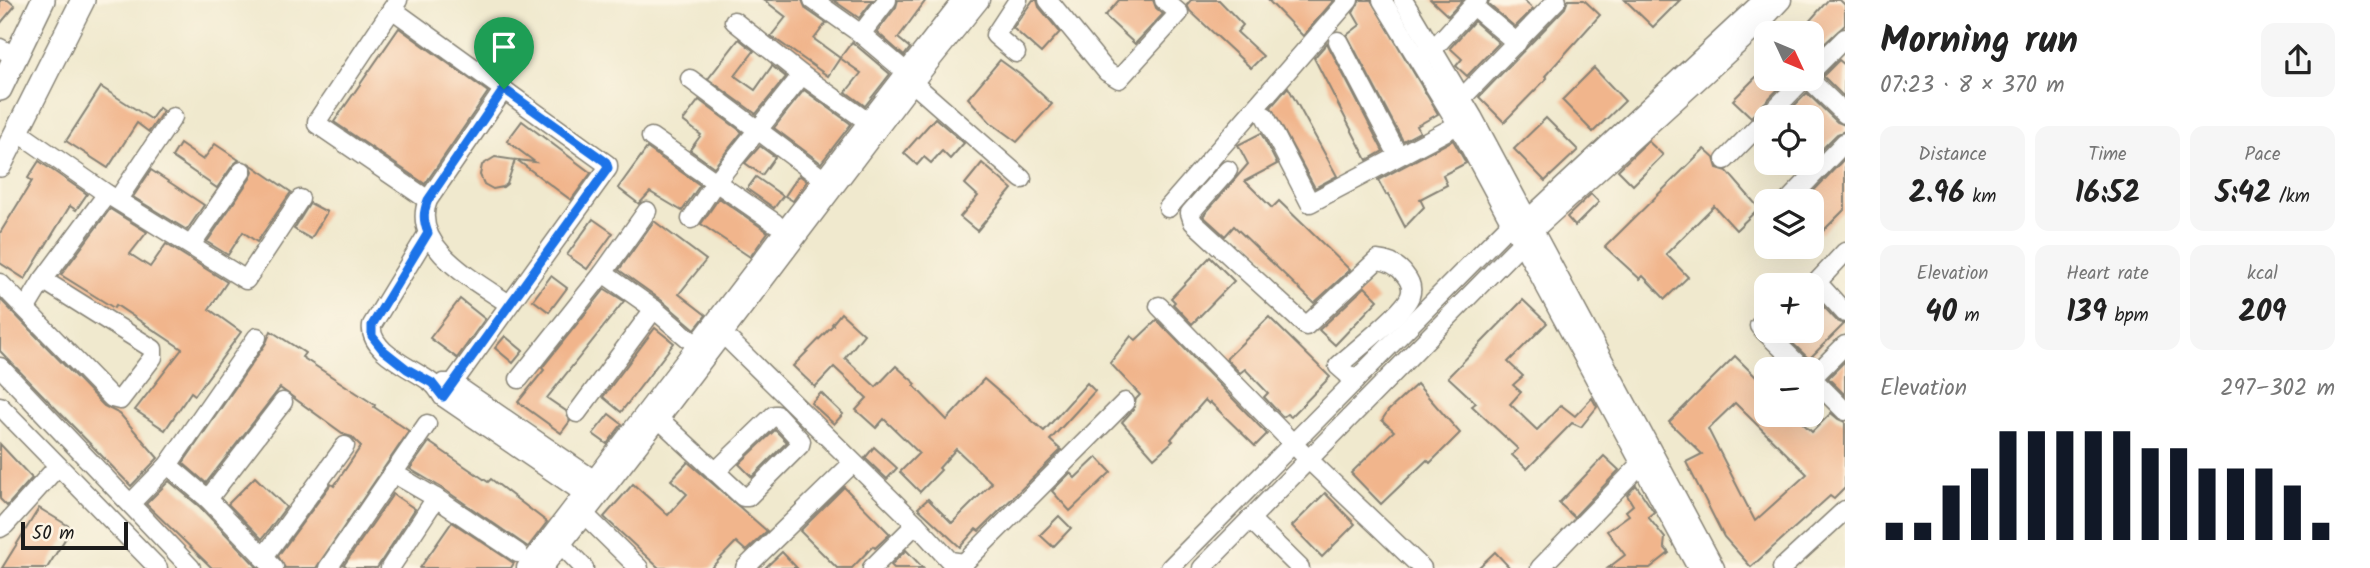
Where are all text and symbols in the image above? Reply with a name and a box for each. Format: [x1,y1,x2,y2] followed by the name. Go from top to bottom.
[1880,12,2078,72] text: Morning run
[474,17,534,89] pin
[1754,21,1824,91] north arrow
[1754,21,1824,427] map controls
[2261,23,2335,97] button: share
[485,28,523,66] icon: arrive
[1880,68,2064,104] text: 07:23 · 8 × 370 m
[1754,105,1824,175] button: locate
[1918,140,1987,170] text: Distance
[2088,140,2127,170] text: Time
[2244,140,2281,170] text: Pace
[1909,170,1965,218] text: 2.96
[2075,170,2140,218] text: 16:52
[2215,170,2272,218] text: 5:42
[1965,182,1996,212] text: km
[2272,182,2310,212] text: /km
[1754,189,1824,259] button: layers
[1917,259,1988,289] text: Elevation
[2066,259,2149,289] text: Heart rate
[2247,259,2278,289] text: kcal
[1754,273,1824,343] button: +
[1925,289,1957,337] text: 40
[2066,289,2107,337] text: 139
[2238,289,2287,337] text: 209
[1957,301,1980,331] text: m
[2107,301,2149,331] text: bpm
[1754,357,1824,427] button: −
[1880,371,1967,407] text: Elevation
[2220,371,2335,407] text: 297–302 m
[21,519,128,551] scale bar
[32,519,74,549] text: 50 m

